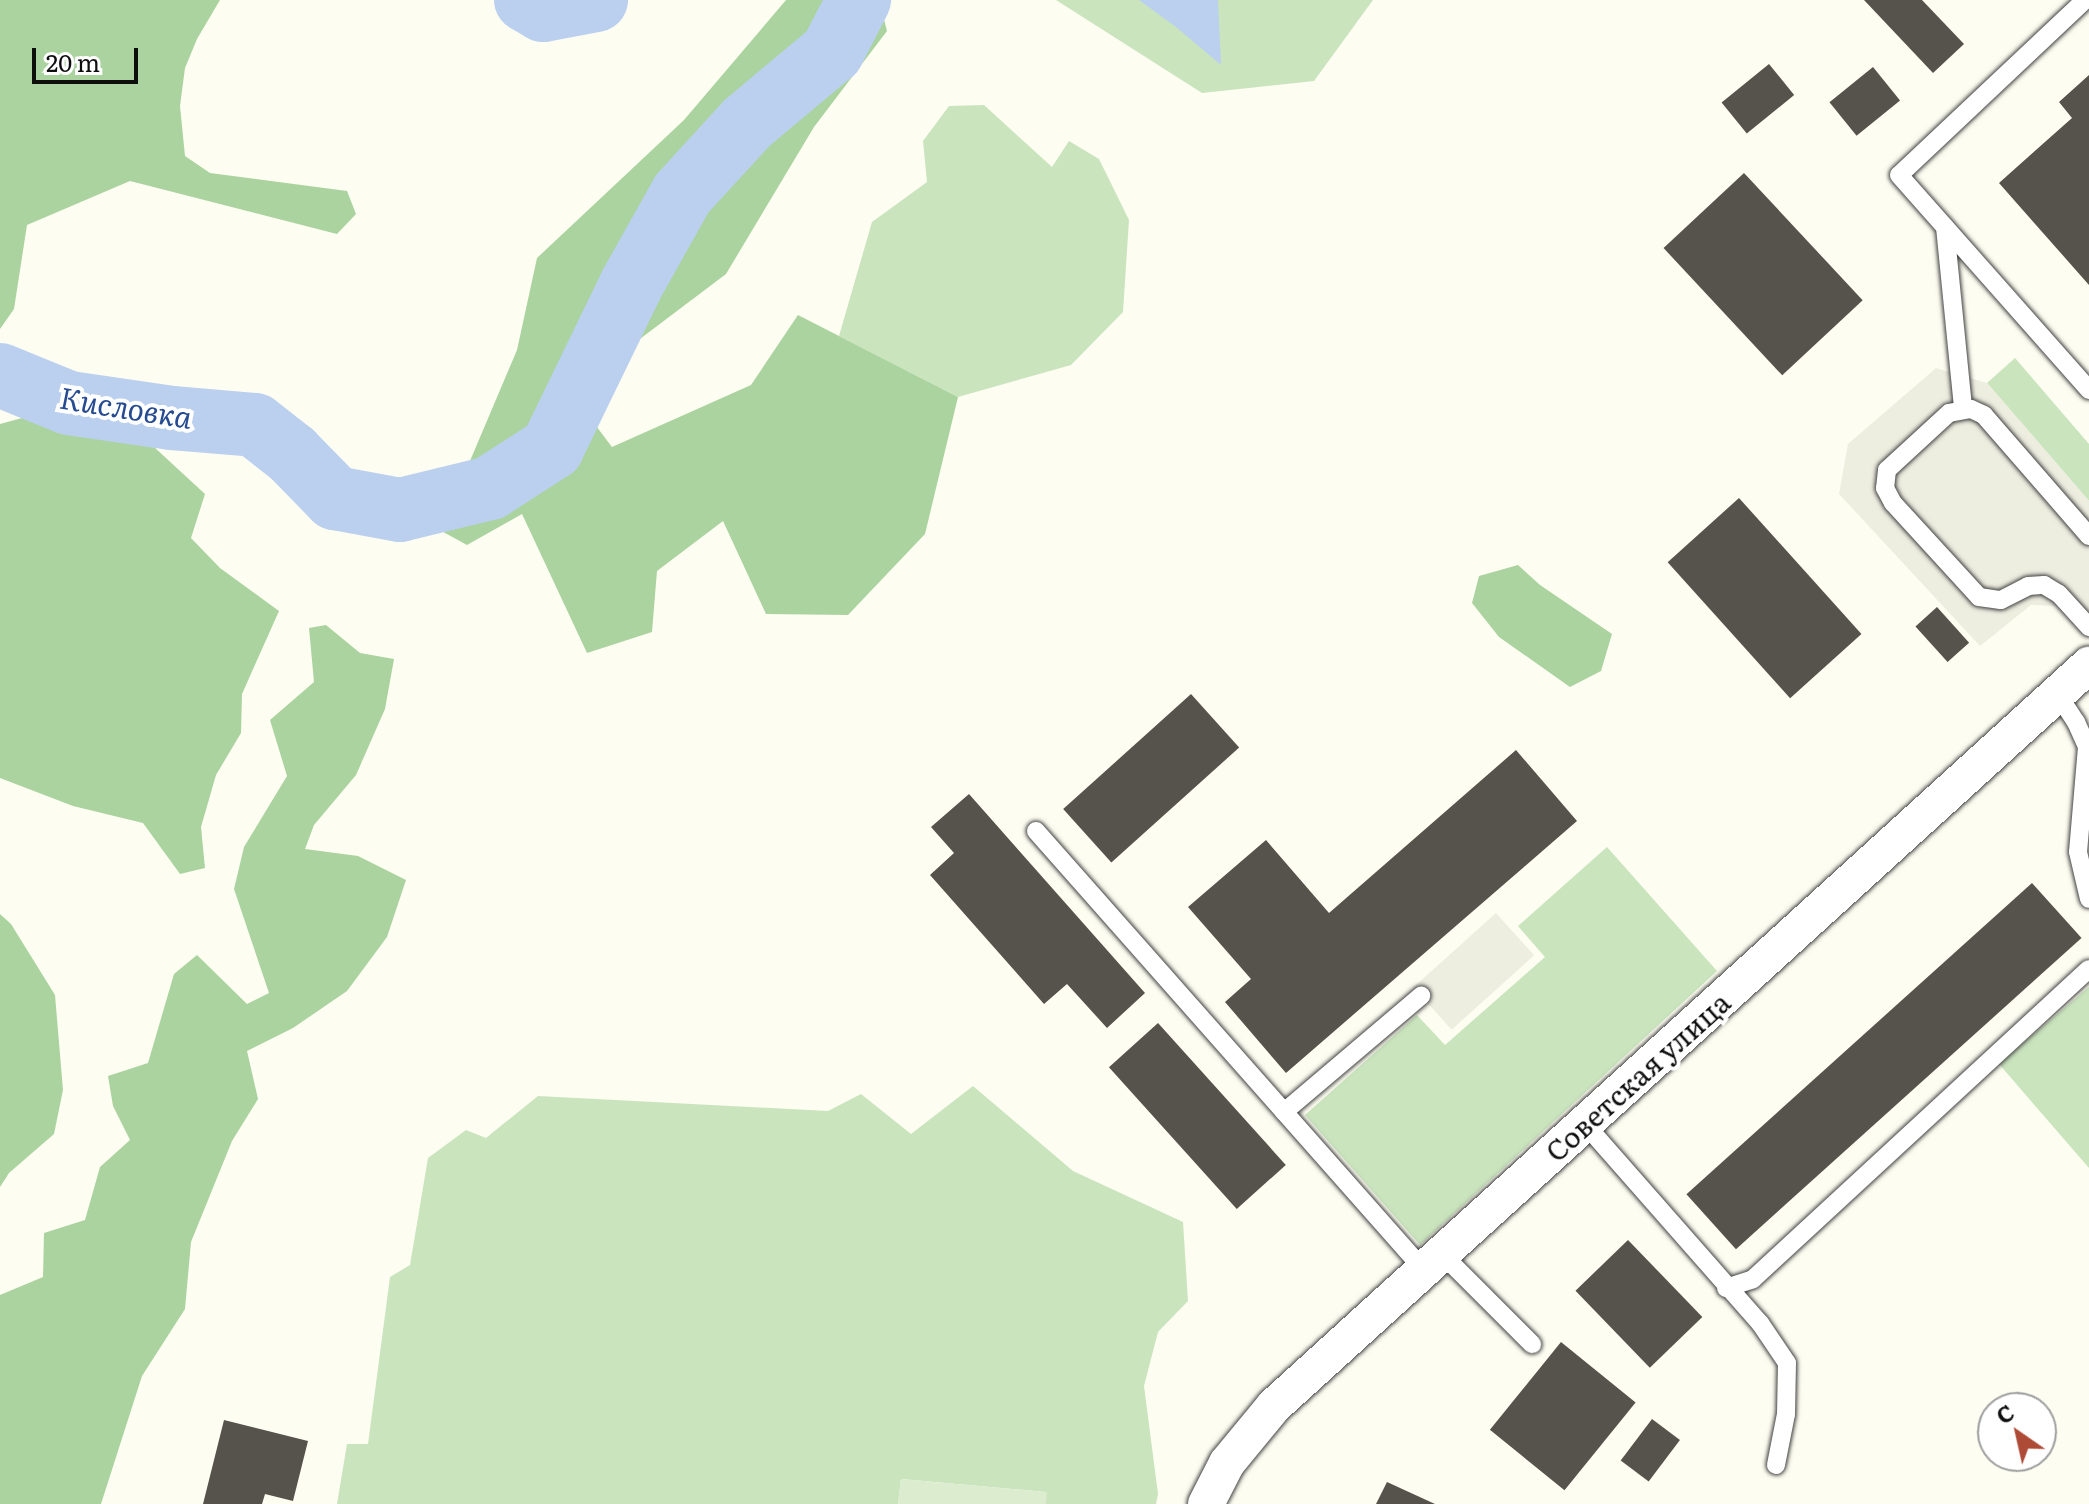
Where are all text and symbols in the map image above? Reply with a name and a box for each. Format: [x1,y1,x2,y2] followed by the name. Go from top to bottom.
[36,32,142,82] scale bar
[46,44,100,79] text: 20 m
[57,378,195,434] water label: Кисловка
[1538,984,1736,1168] street label: Советская улица
[1977,1392,2057,1472] north arrow
[1989,1395,2020,1431] text: С

